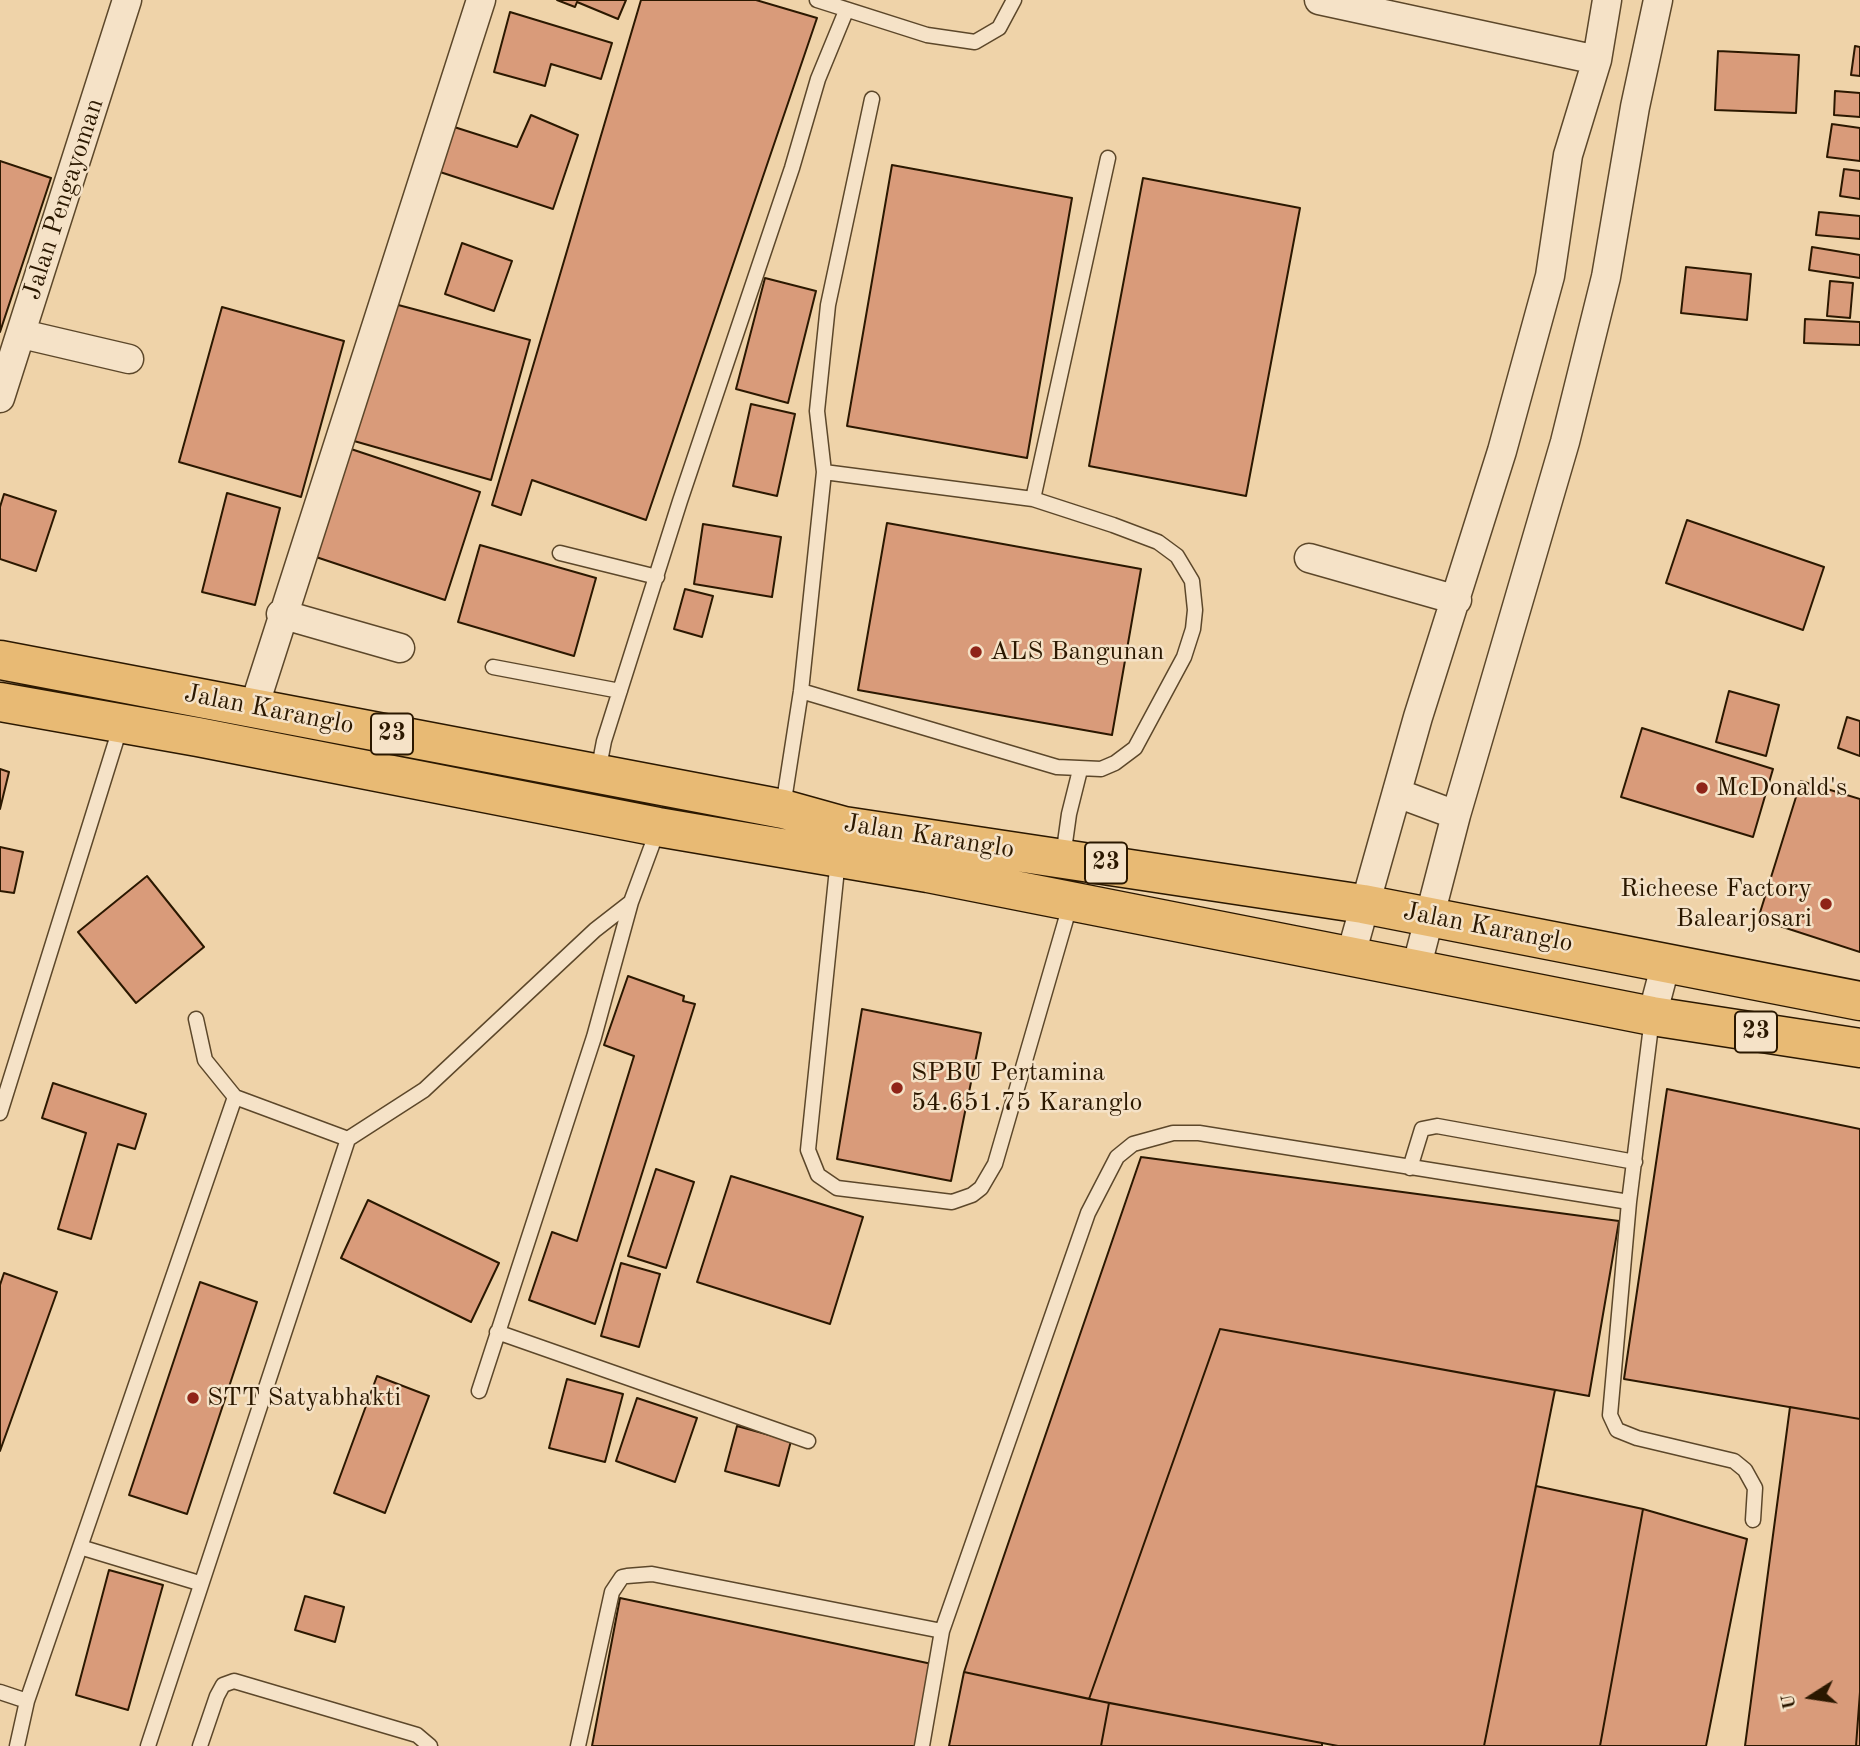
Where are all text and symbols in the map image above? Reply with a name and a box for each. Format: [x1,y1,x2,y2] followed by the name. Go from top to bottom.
[17,94,111,304] street label: Jalan Pengayoman
[990,636,1164,668] place label: ALS Bangunan
[968,644,984,660] marker: ALS Bangunan
[182,678,356,742] street label: Jalan Karanglo
[371,714,413,754] road number: 23
[1716,772,1847,804] place label: McDonald's
[1694,780,1710,796] marker: McDonald's
[842,808,1016,866] street label: Jalan Karanglo
[1085,842,1127,884] road number: 23
[1620,873,1812,934] place label: Richeese Factory Balearjosari
[1401,896,1575,960] street label: Jalan Karanglo
[1818,896,1834,912] marker: Richeese Factory Balearjosari
[1735,1012,1777,1052] road number: 23
[911,1057,1142,1118] place label: SPBU Pertamina 54.651.75 Karanglo
[889,1080,905,1096] marker: SPBU Pertamina 54.651.75 Karanglo
[207,1382,401,1414] place label: STT Satyabhakti
[185,1390,201,1406] marker: STT Satyabhakti
[1776,1662,1846,1732] north arrow
[1779,1692,1801,1711] text: U

